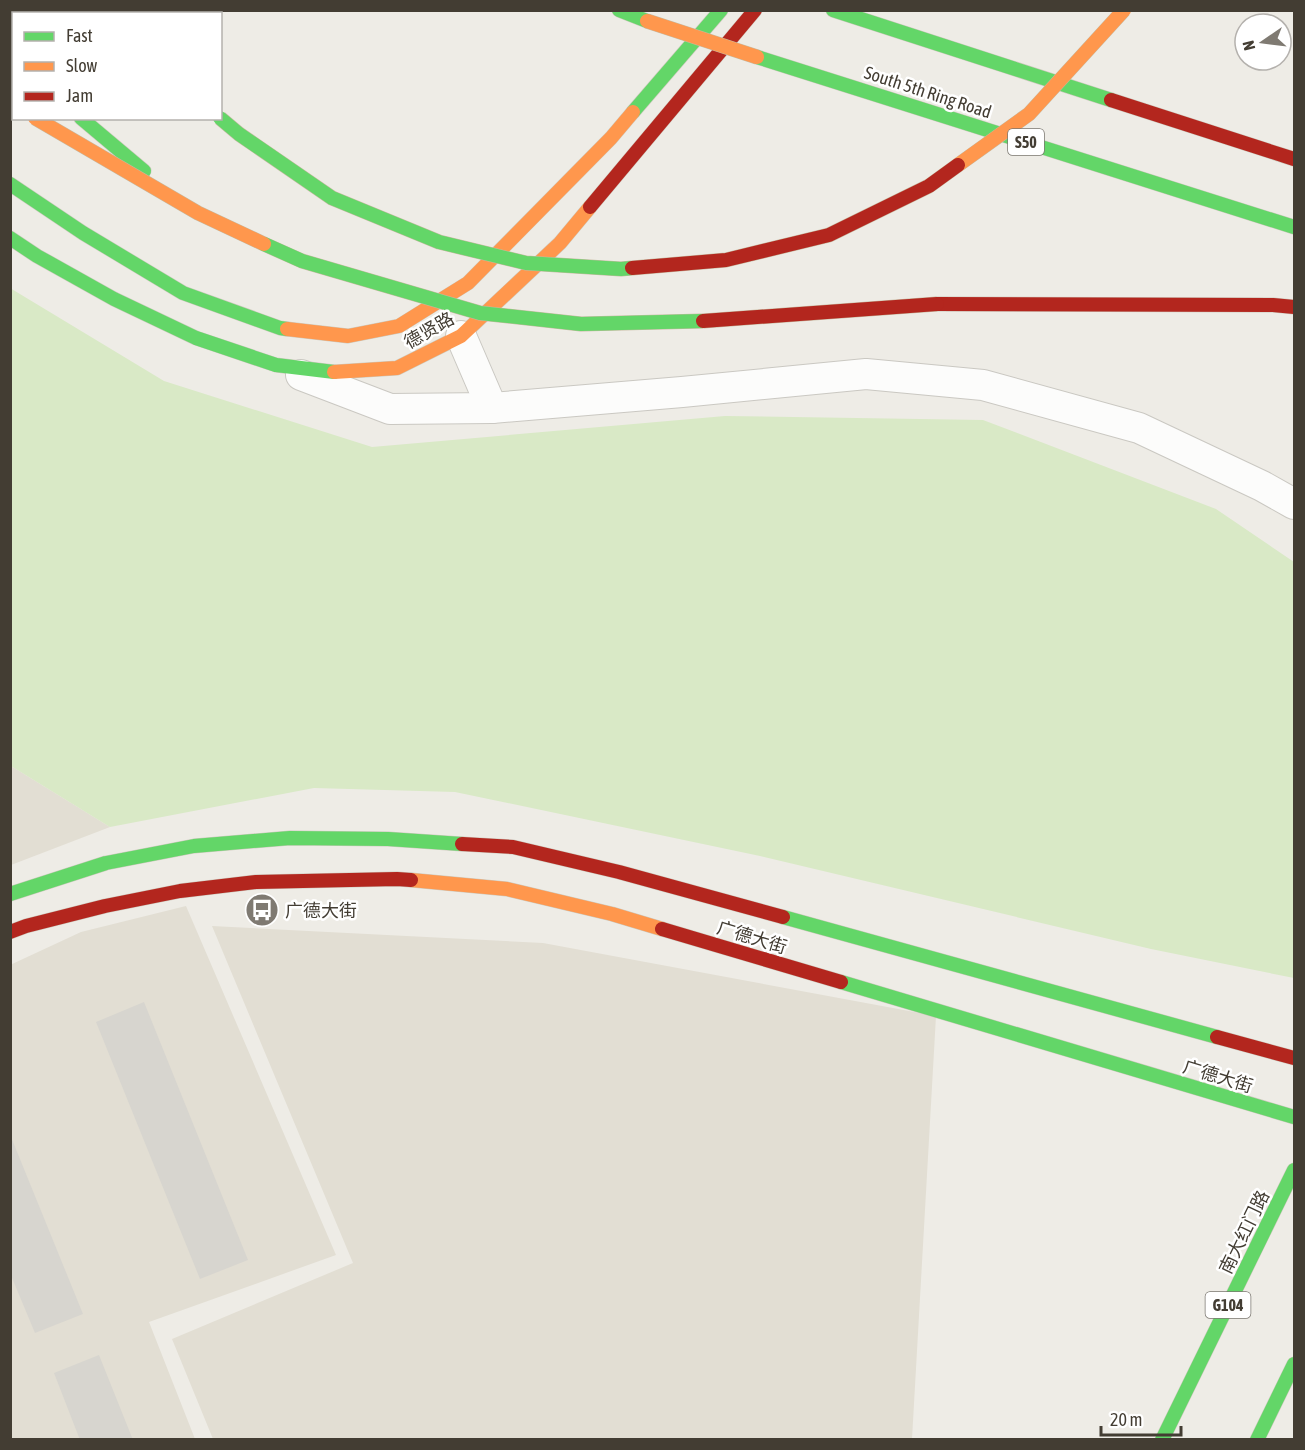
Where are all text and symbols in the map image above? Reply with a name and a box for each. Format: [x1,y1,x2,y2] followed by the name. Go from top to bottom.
[12,12,222,120] legend
[1233,12,1293,72] north arrow
[66,25,93,46] text: Fast
[1239,39,1258,52] text: N
[66,55,97,76] text: Slow
[862,62,994,122] street label: South 5th Ring Road
[66,85,93,106] text: Jam
[1008,129,1044,155] road number: S50
[400,307,458,353] street label: 德贤路
[244,892,280,928] bus stop icon: 广德大街
[285,900,357,921] place label: 广德大街
[715,916,789,958] street label: 广德大街
[1181,1055,1255,1097] street label: 广德大街
[1215,1187,1273,1277] street label: 南大红门路
[1206,1292,1250,1318] road number: G104
[1101,1399,1180,1437] scale bar
[1110,1409,1142,1430] text: 20 m

